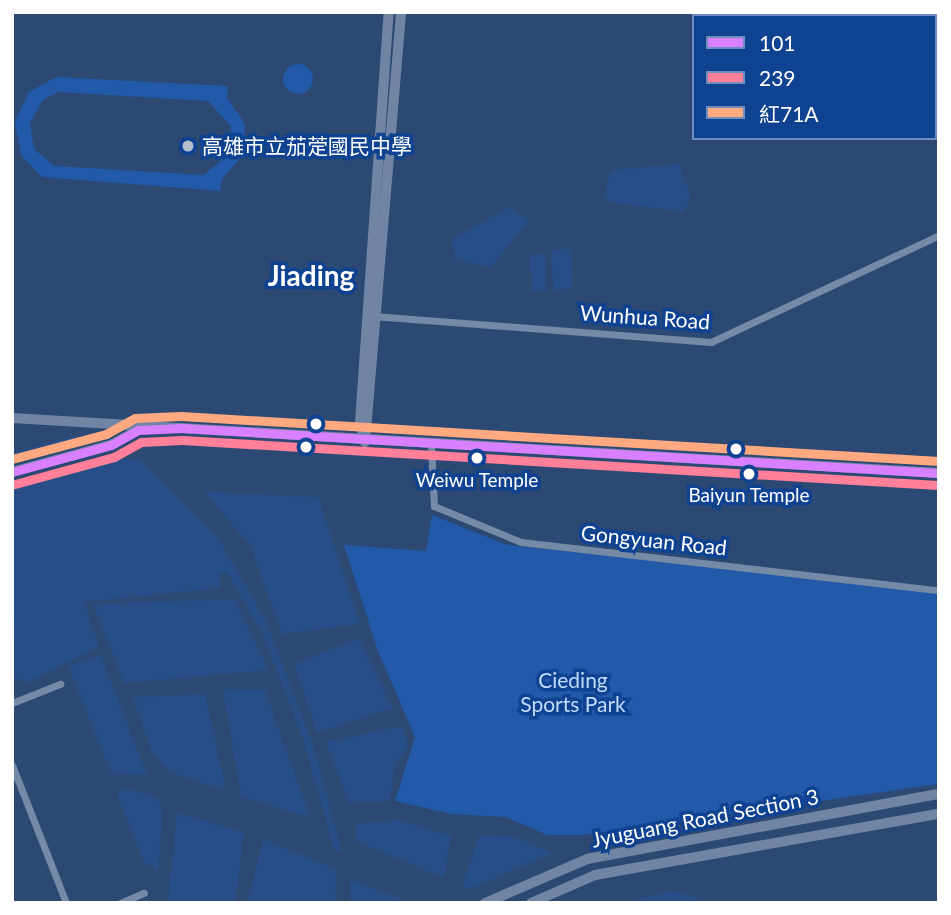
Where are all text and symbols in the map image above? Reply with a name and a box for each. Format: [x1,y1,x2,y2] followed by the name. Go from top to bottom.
[692,14,937,140] legend
[759,30,796,55] text: 101
[759,65,796,90] text: 239
[759,101,819,126] text: 紅71A
[202,133,412,159] place label: 高雄市立茄萣國民中學
[180,138,196,154] marker: 高雄市立茄萣國民中學
[268,258,354,292] district label: Jiading
[579,300,711,334] street label: Wunhua Road
[309,417,323,431] unlabelled marker
[299,440,313,454] unlabelled marker
[729,442,743,456] unlabelled marker
[470,451,484,465] marker: Weiwu Temple
[742,467,756,481] marker: Baiyun Temple
[415,469,539,491] place label: Weiwu Temple
[688,484,810,506] place label: Baiyun Temple
[580,520,728,560] street label: Gongyuan Road
[520,667,626,717] park label: Cieding Sports Park
[589,784,821,852] street label: Jyuguang Road Section 3

